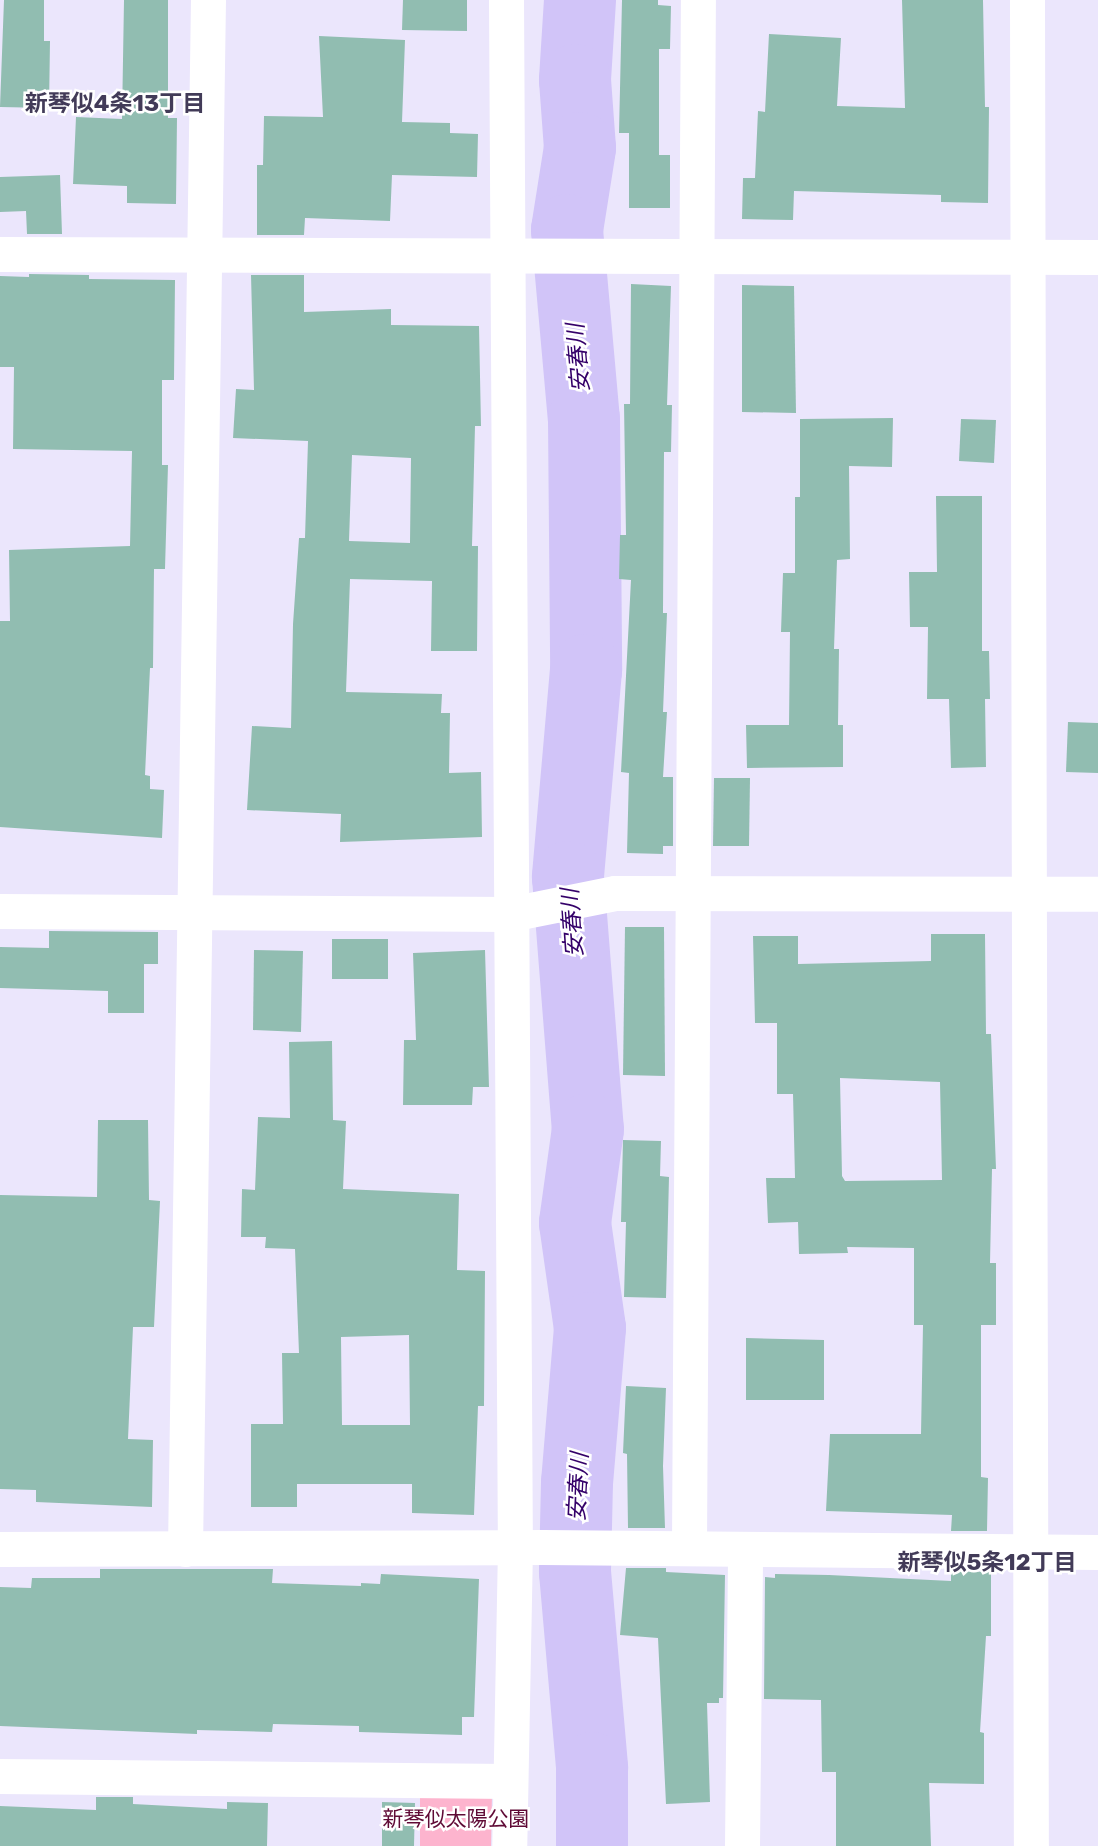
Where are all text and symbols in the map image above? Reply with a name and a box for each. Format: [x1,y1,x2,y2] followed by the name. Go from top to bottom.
[25,89,205,117] district label: 新琴似4条13丁目
[561,322,595,394] water label: 安春川
[556,888,588,958] water label: 安春川
[562,1452,594,1522] water label: 安春川
[897,1548,1077,1576] district label: 新琴似5条12丁目
[383,1806,529,1832] park label: 新琴似太陽公園

